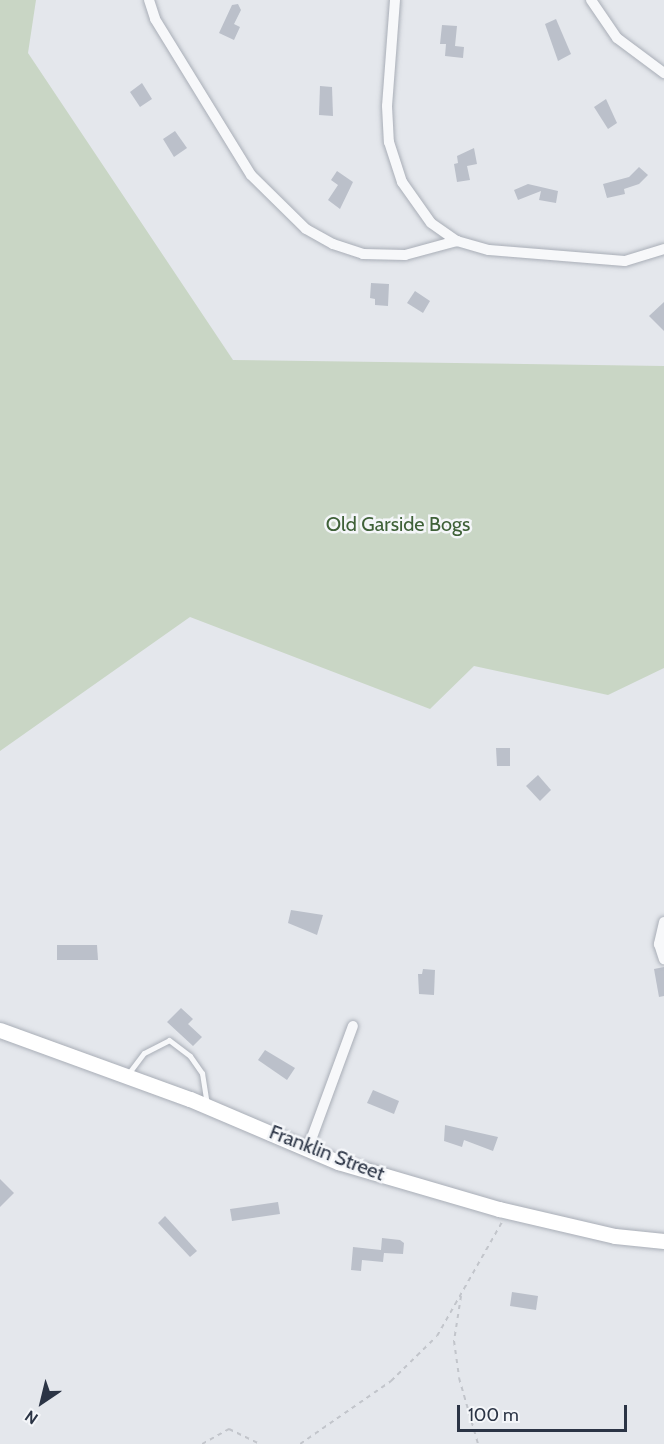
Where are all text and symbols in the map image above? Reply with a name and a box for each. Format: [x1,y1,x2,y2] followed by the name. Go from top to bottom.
[326,512,470,536] park label: Old Garside Bogs
[266,1120,388,1186] street label: Franklin Street
[12,1372,72,1432] north arrow
[460,1393,630,1431] scale bar
[468,1404,519,1426] text: 100 m
[21,1406,41,1428] text: N

